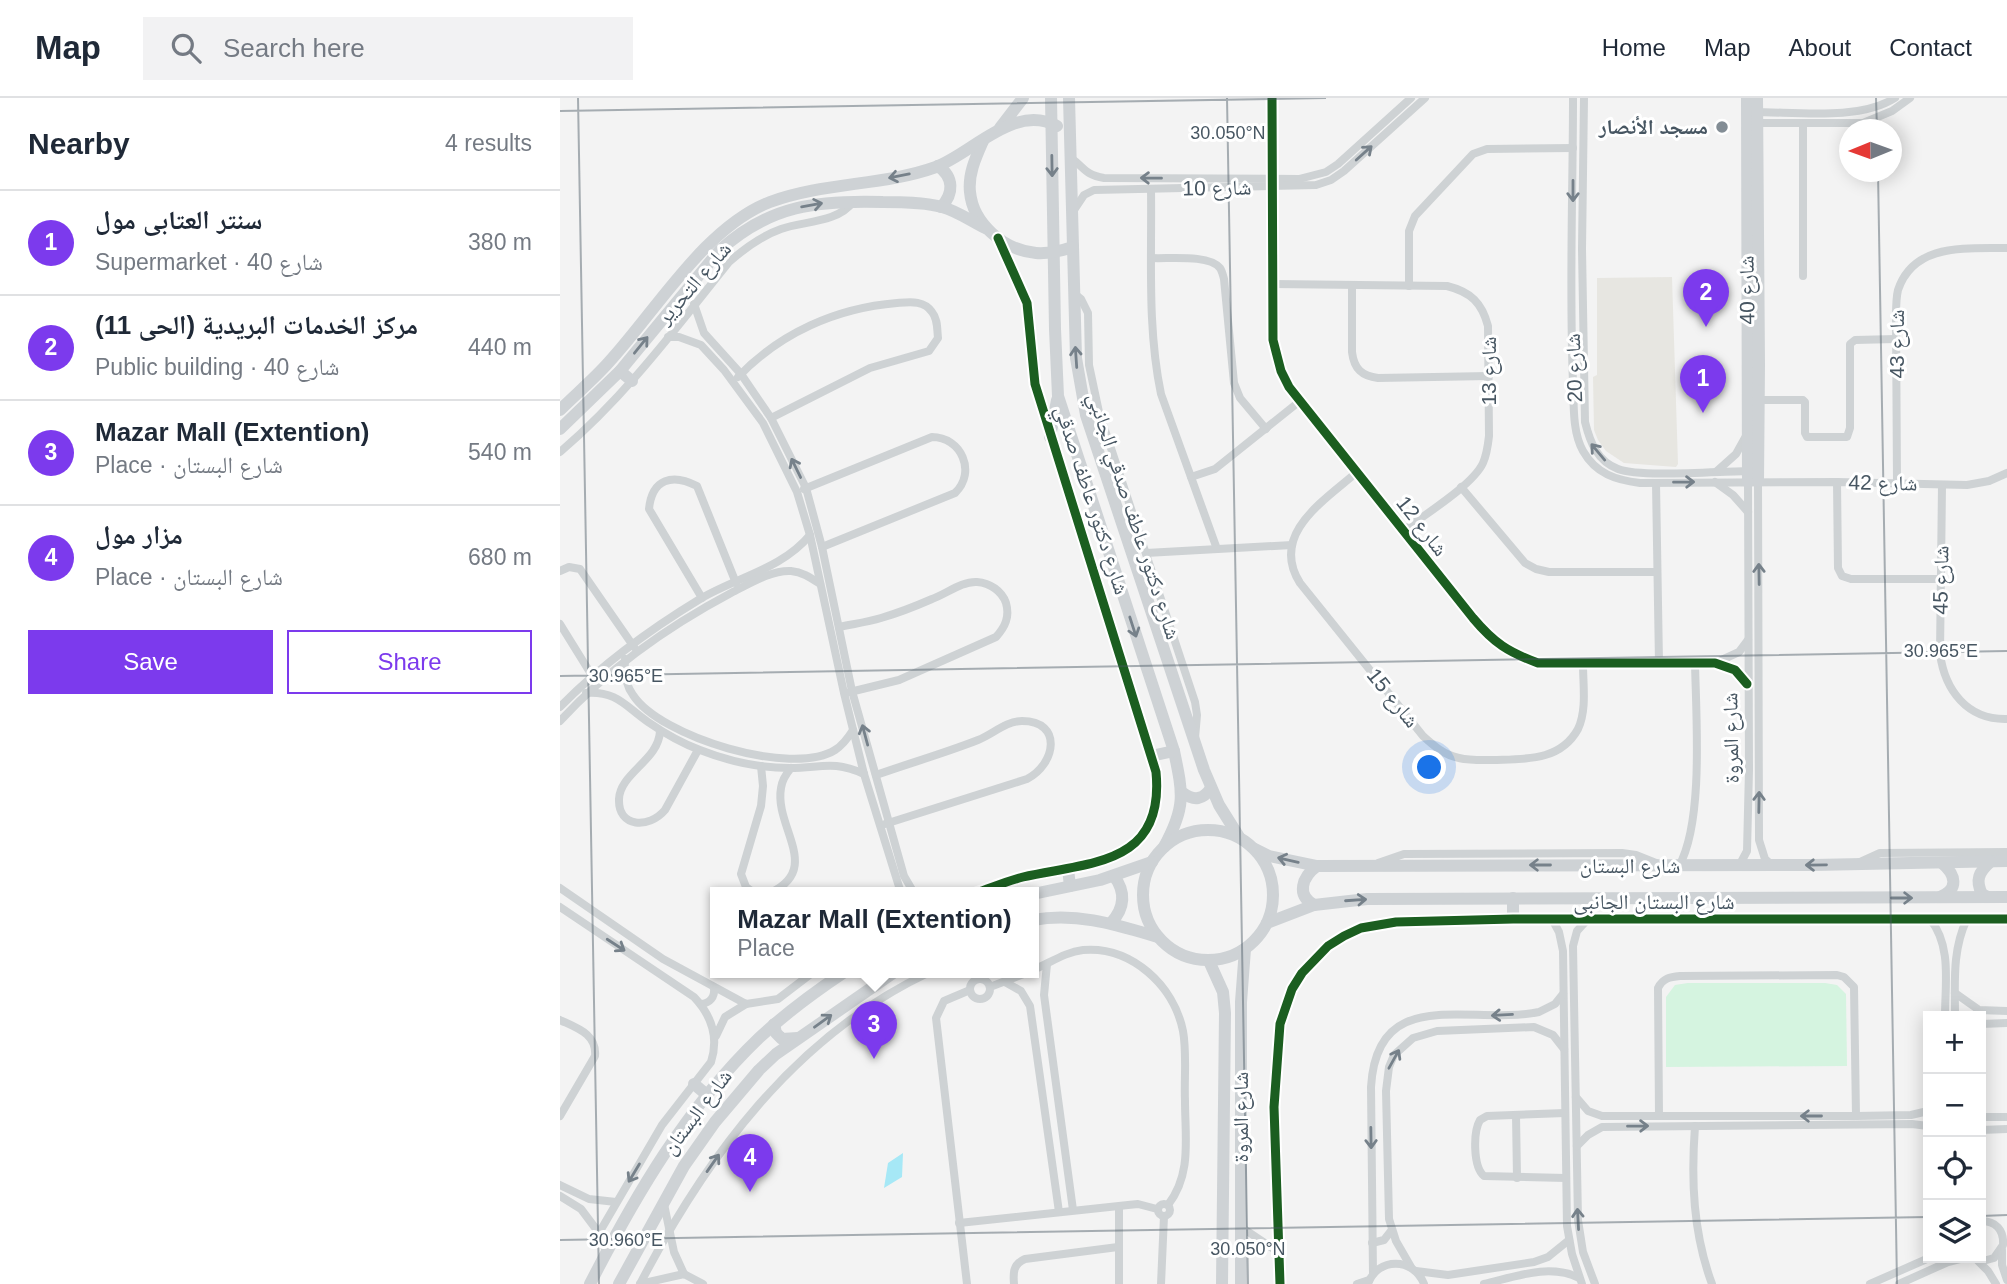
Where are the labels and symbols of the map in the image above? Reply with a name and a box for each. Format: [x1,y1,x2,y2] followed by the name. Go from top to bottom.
[1598,115,1708,138] place label: مسجد الأنصار
[1714,119,1730,135] marker: مسجد الأنصار
[1839,119,1902,182] north arrow
[1190,123,1266,143] text: 30.050°N
[1355,145,1373,161] one-way arrow
[1045,154,1059,177] one-way arrow
[888,170,911,183] one-way arrow
[1140,171,1163,185] one-way arrow
[1182,175,1252,202] street label: شارع 10
[1566,179,1580,202] one-way arrow
[800,197,822,211] one-way arrow
[651,237,737,330] street label: شارع التحرير
[1734,255,1761,325] street label: شارع 40
[1683,269,1729,327] pin: 2
[1885,309,1910,379] street label: شارع 43
[1561,333,1588,403] street label: شارع 20
[1477,336,1502,406] street label: شارع 13
[634,337,649,355] one-way arrow
[1070,346,1083,369] one-way arrow
[1680,355,1726,413] pin: 1
[1079,390,1185,644] street label: شارع دكتور عاطف صدقي الجانبي
[1046,403,1134,599] street label: شارع دكتور عاطف صدقي
[1590,444,1606,462] one-way arrow
[789,458,802,479] one-way arrow
[1848,470,1918,497] street label: شارع 42
[1672,476,1695,489] one-way arrow
[1390,491,1453,561] street label: شارع 12
[1928,545,1955,615] street label: شارع 45
[1752,563,1766,586] one-way arrow
[1128,615,1140,637] one-way arrow
[1904,641,1978,661] text: 30.965°E
[1361,664,1424,733] street label: شارع 15
[589,666,663,686] text: 30.965°E
[1718,692,1745,784] street label: شارع المروة
[857,724,870,746] one-way arrow
[1412,750,1446,784] your location
[1753,790,1766,813] one-way arrow
[1277,853,1300,866] one-way arrow
[1580,854,1680,879] street label: شارع البستان
[1529,858,1552,872] one-way arrow
[1805,858,1828,872] one-way arrow
[1573,890,1735,915] street label: شارع البستان الجانبى
[1890,891,1913,905] one-way arrow
[1344,893,1367,906] one-way arrow
[606,939,626,953] one-way arrow
[851,1001,897,1059] pin: 3
[1491,1008,1514,1021] one-way arrow
[813,1014,832,1028] one-way arrow
[1388,1049,1401,1070] one-way arrow
[657,1065,738,1160] street label: شارع البستان
[1229,1072,1254,1162] street label: شارع المروة
[1800,1109,1823,1123] one-way arrow
[1626,1120,1649,1133] one-way arrow
[1364,1126,1378,1149] one-way arrow
[727,1134,773,1192] pin: 4
[705,1154,720,1173] one-way arrow
[626,1162,640,1182] one-way arrow
[1572,1207,1585,1230] one-way arrow
[589,1230,663,1250] text: 30.960°E
[1210,1239,1286,1259] text: 30.050°N

